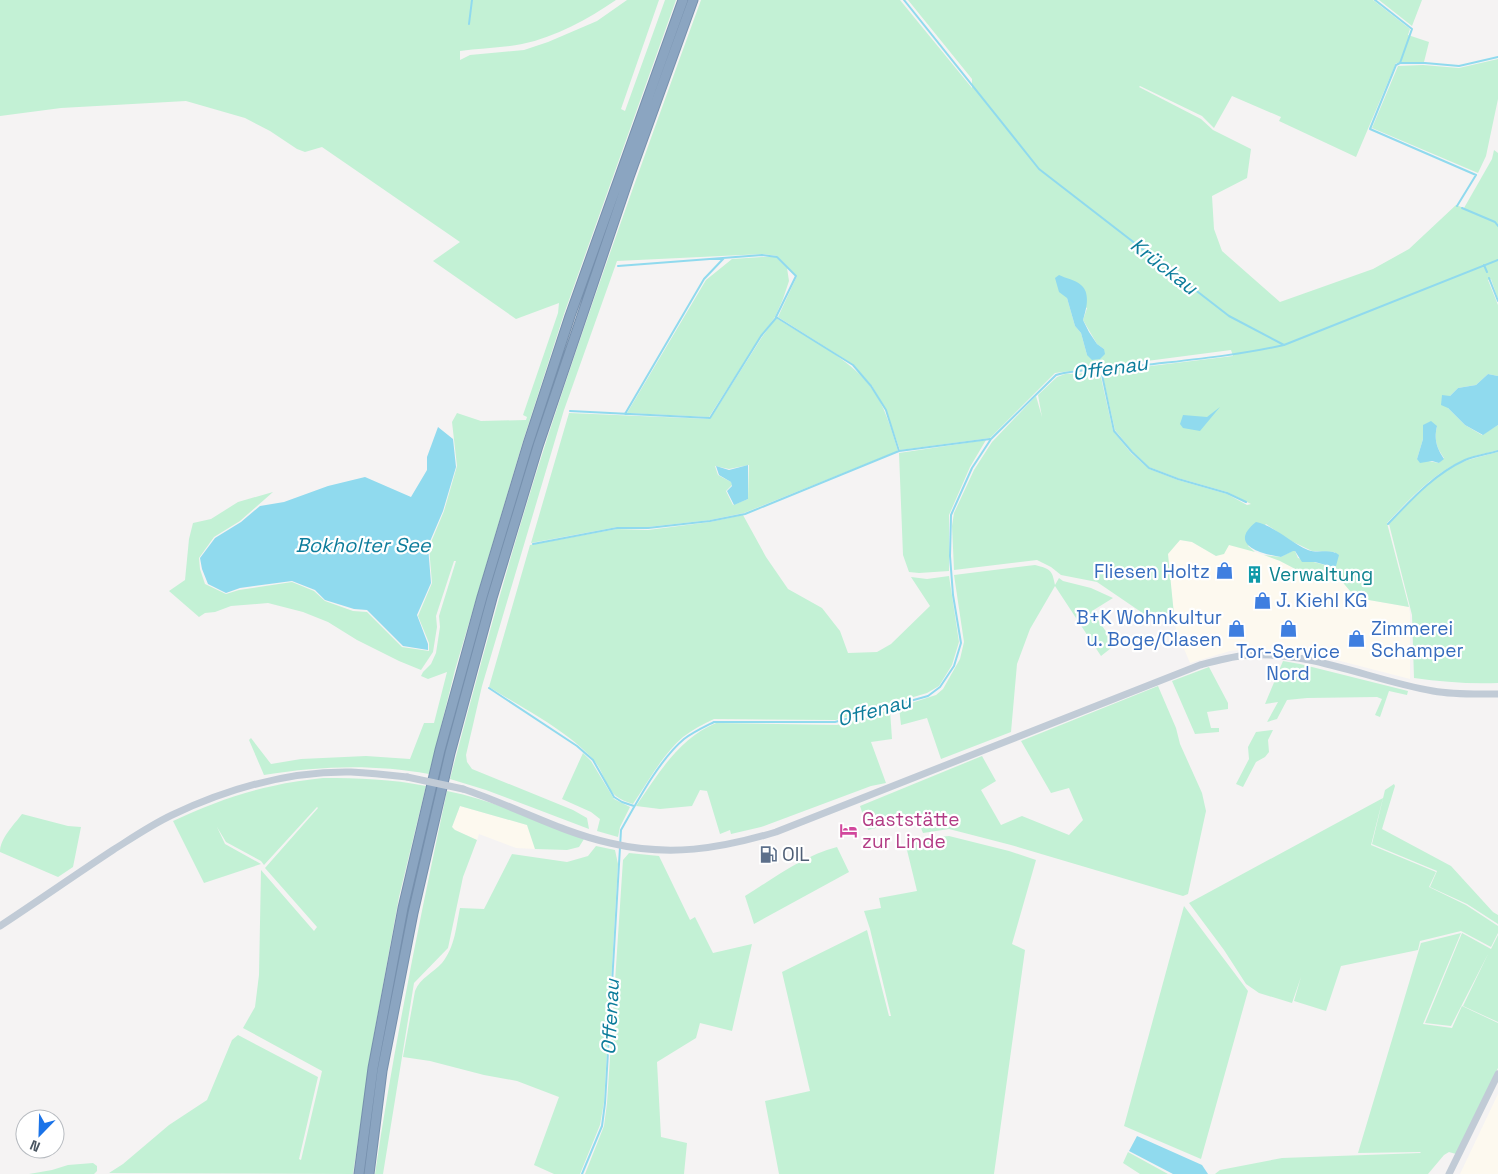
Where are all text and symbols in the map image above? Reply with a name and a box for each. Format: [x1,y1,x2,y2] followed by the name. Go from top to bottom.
[1125,232,1204,301] water label: Krückau
[1071,350,1151,386] water label: Offenau
[295,532,432,558] water label: Bokholter See
[1094,559,1210,584] place label: Fliesen Holtz
[1214,561,1234,581] shop icon: Fliesen Holtz
[1269,562,1373,587] place label: Verwaltung
[1245,564,1265,584] building icon: Verwaltung
[1276,588,1368,613] place label: J. Kiehl KG
[1252,590,1272,610] shop icon: J. Kiehl KG
[1076,605,1222,652] place label: B+K Wohnkultur u. Boge/Clasen
[1371,616,1464,663] place label: Zimmerei Schamper
[1226,618,1246,638] shop icon: B+K Wohnkultur u. Boge/Clasen
[1278,618,1298,638] shop icon: Tor-Service Nord
[1347,629,1367,649] shop icon: Zimmerei Schamper
[1236,639,1340,686] place label: Tor-Service Nord
[834,687,916,732] water label: Offenau
[862,807,959,854] place label: Gaststätte zur Linde
[838,820,858,840] hotel icon: Gaststätte zur Linde
[782,842,810,867] place label: OIL
[758,844,778,864] fuel station icon: OIL
[595,977,625,1056] water label: Offenau
[15,1109,65,1159] north arrow
[27,1136,43,1156] text: N

